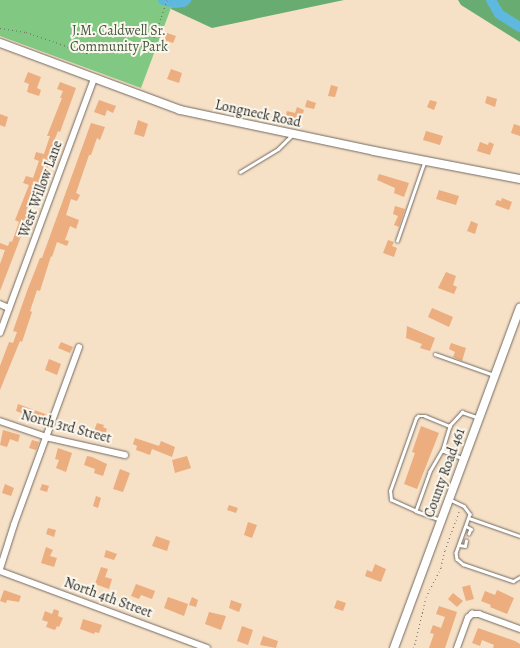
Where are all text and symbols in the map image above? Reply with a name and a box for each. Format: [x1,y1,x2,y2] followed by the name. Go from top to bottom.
[70,23,168,56] park label: J.M. Caldwell Sr. Community Park
[213,97,303,131] street label: Longneck Road
[16,138,66,240] street label: West Willow Lane
[19,407,113,447] street label: North 3rd Street
[421,426,469,520] street label: County Road 461
[62,574,154,622] street label: North 4th Street

